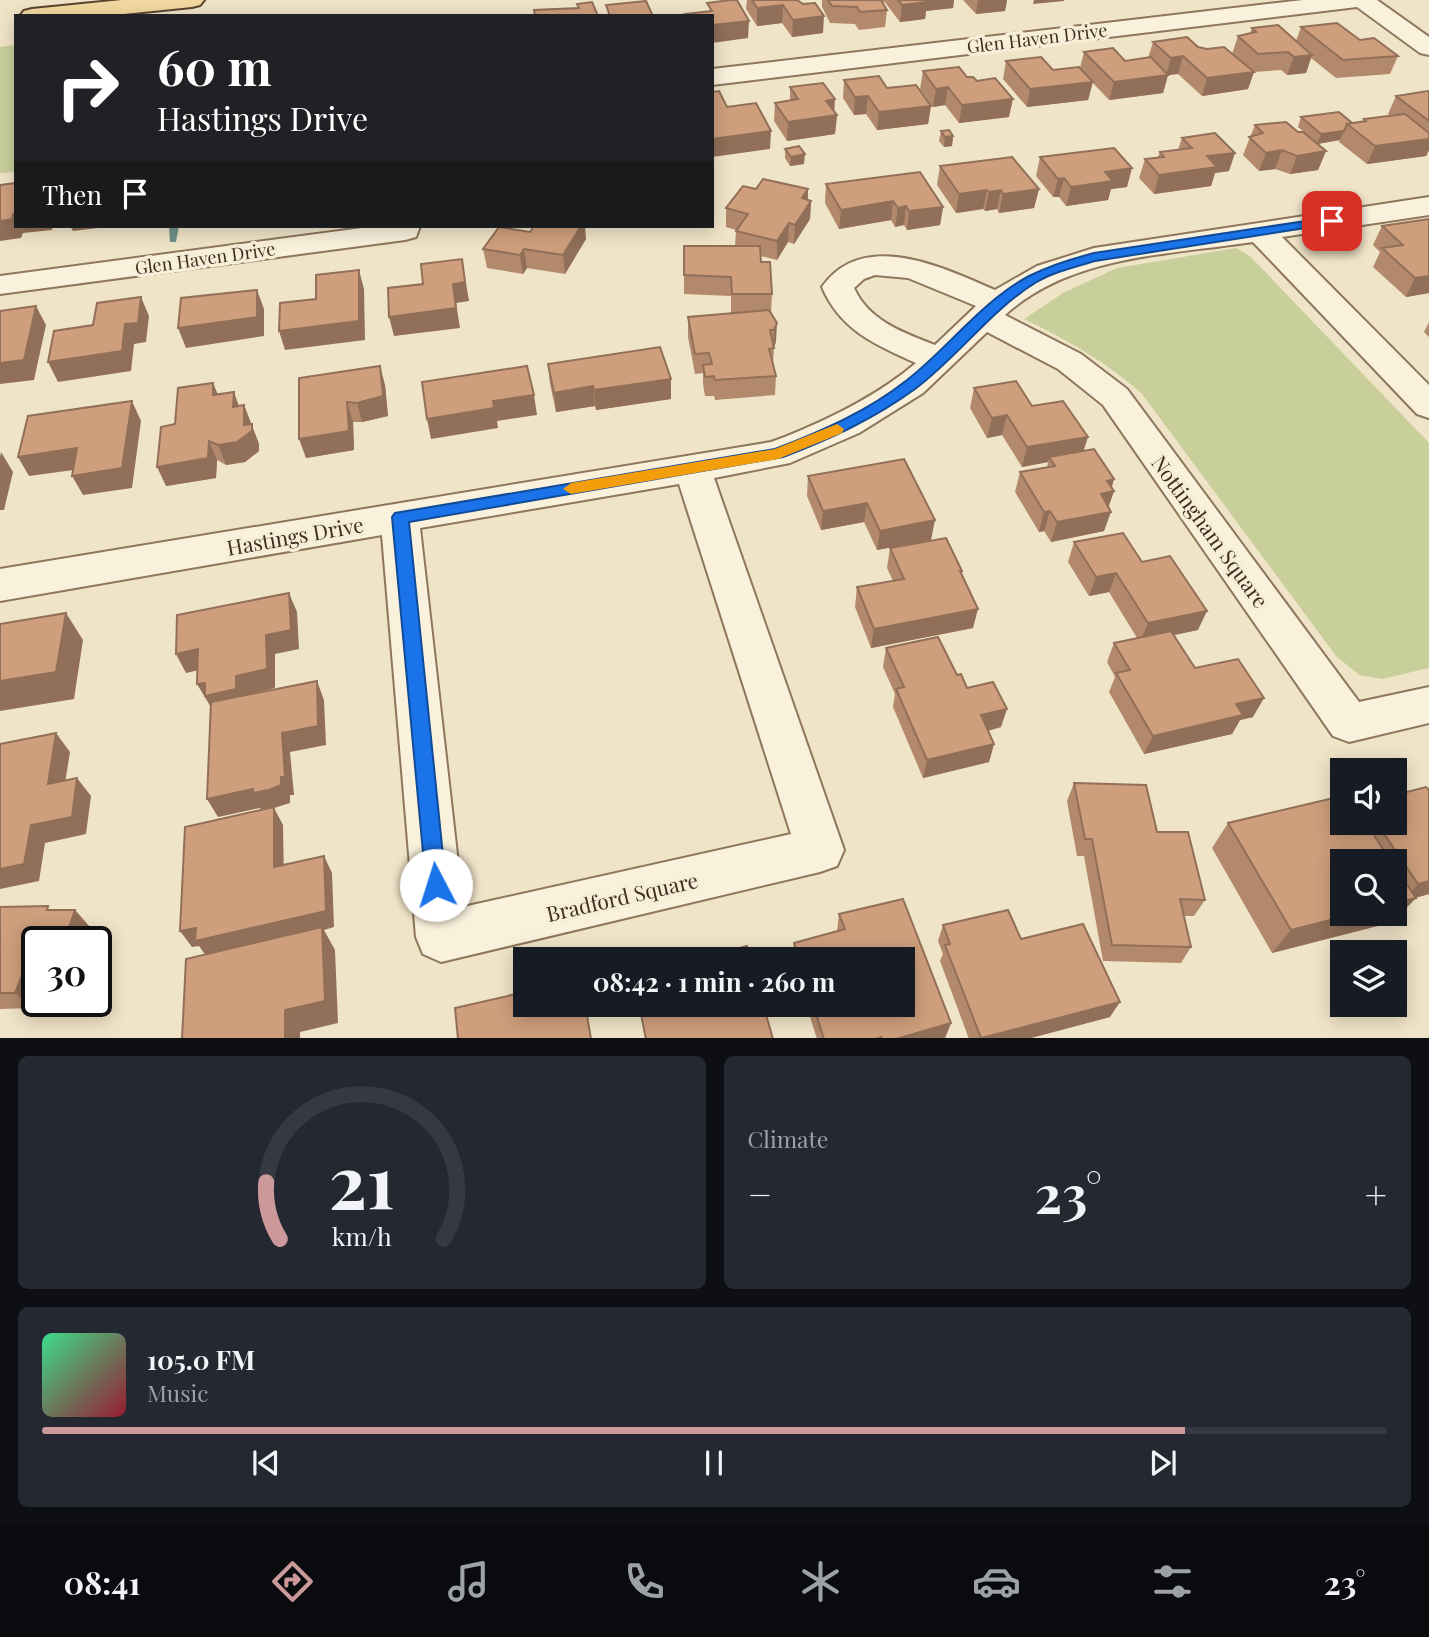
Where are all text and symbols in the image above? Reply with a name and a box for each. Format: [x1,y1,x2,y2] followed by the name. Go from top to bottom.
[965,17,1109,59] street label: Glen Haven Drive
[157,33,272,98] text: 60 m
[42,42,133,133] icon: right
[157,96,368,139] text: Hastings Drive
[116,175,154,213] icon: arrive
[42,177,102,212] text: Then
[1302,191,1362,251] pin
[1313,202,1351,240] icon: arrive
[133,236,277,280] street label: Glen Haven Drive
[1146,449,1276,613] street label: Nottingham Square
[224,509,366,561] street label: Hastings Drive
[1330,758,1407,1017] map controls
[1330,758,1407,835] button: sound
[399,848,473,922] position arrow
[1330,849,1407,926] button: search
[543,865,701,927] street label: Bradford Square
[21,926,112,1017] speed limit sign: 30
[1330,940,1407,1017] button: layers
[593,964,835,999] text: 08:42 · 1 min · 260 m
[748,1123,828,1154] text: Climate
[329,1130,395,1227] text: 21
[1035,1158,1102,1227] text: 23°
[748,1168,772,1219] text: −
[1365,1168,1387,1219] text: +
[332,1218,392,1251] text: km/h
[147,1342,255,1377] text: 105.0 FM
[147,1377,208,1408] text: Music
[247,1444,285,1482] icon: previous
[695,1444,733,1482] icon: pause
[1144,1444,1182,1482] icon: next
[268,1557,317,1606] icon: directions
[444,1557,493,1606] icon: music
[620,1557,669,1606] icon: phone
[796,1557,845,1606] icon: climate
[972,1557,1021,1606] icon: car
[1148,1557,1197,1606] icon: filters
[64,1560,141,1603] text: 08:41
[1324,1560,1365,1603] text: 23°

